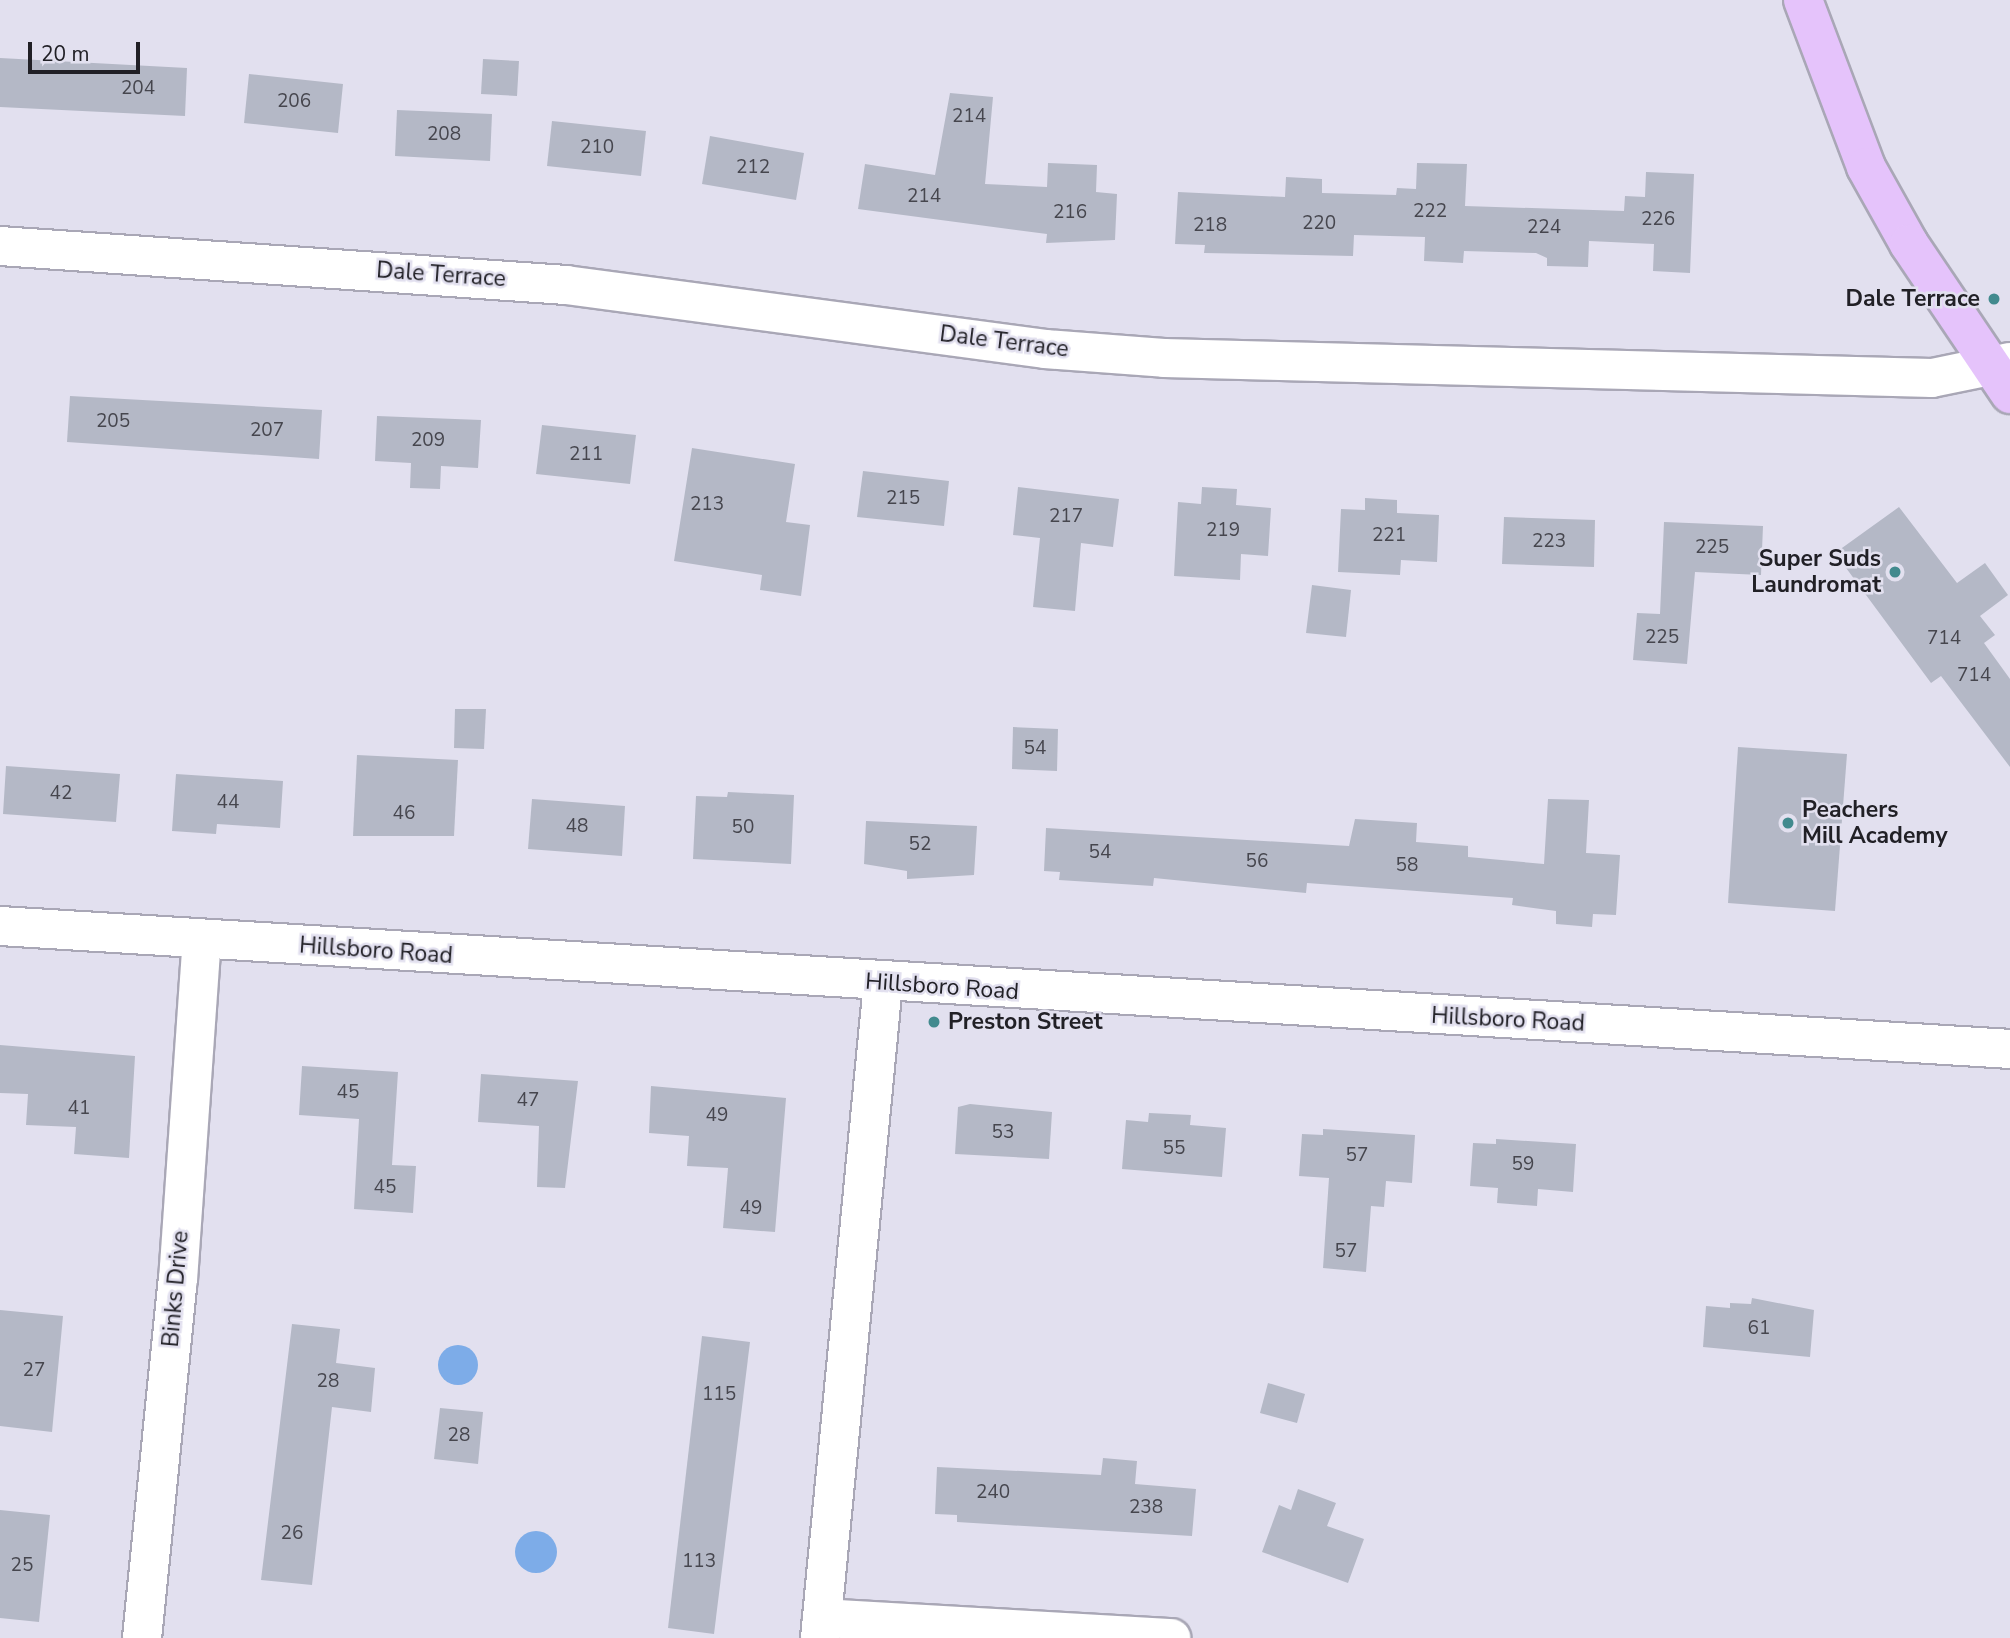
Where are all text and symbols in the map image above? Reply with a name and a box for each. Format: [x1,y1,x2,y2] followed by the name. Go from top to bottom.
[32,28,144,72] scale bar
[41,40,90,68] text: 20 m
[121,78,155,100] house number: 204
[277,91,311,113] house number: 206
[952,106,986,128] house number: 214
[427,124,461,146] house number: 208
[580,137,614,159] house number: 210
[736,157,770,179] house number: 212
[907,186,941,208] house number: 214
[1413,201,1447,223] house number: 222
[1053,202,1087,224] house number: 216
[1641,209,1675,231] house number: 226
[1302,213,1336,235] house number: 220
[1193,215,1227,237] house number: 218
[1527,217,1561,239] house number: 224
[375,257,507,293] street label: Dale Terrace
[1845,285,1980,313] place label: Dale Terrace
[1986,291,2002,307] marker: Dale Terrace
[938,320,1070,364] street label: Dale Terrace
[96,411,130,433] house number: 205
[250,420,284,442] house number: 207
[411,430,445,452] house number: 209
[569,444,603,466] house number: 211
[886,488,920,510] house number: 215
[690,494,724,516] house number: 213
[1049,506,1083,528] house number: 217
[1206,520,1240,542] house number: 219
[1372,525,1406,547] house number: 221
[1532,531,1566,553] house number: 223
[1695,537,1729,559] house number: 225
[1751,545,1881,599] place label: Super Suds Laundromat
[1887,564,1903,580] marker: Super Suds Laundromat
[1645,627,1679,649] house number: 225
[1927,628,1961,650] house number: 714
[1957,665,1991,687] house number: 714
[1024,738,1046,760] house number: 54
[50,783,72,805] house number: 42
[217,792,239,814] house number: 44
[1802,796,1947,850] place label: Peachers Mill Academy
[393,803,415,825] house number: 46
[1780,815,1796,831] marker: Peachers Mill Academy
[566,816,588,838] house number: 48
[732,817,754,839] house number: 50
[909,834,931,856] house number: 52
[1089,842,1111,864] house number: 54
[1246,851,1268,873] house number: 56
[1396,855,1418,877] house number: 58
[298,932,454,970] street label: Hillsboro Road
[864,968,1020,1006] street label: Hillsboro Road
[1430,1002,1586,1038] street label: Hillsboro Road
[948,1008,1103,1036] place label: Preston Street
[926,1014,942,1030] marker: Preston Street
[337,1082,359,1104] house number: 45
[517,1090,539,1112] house number: 47
[68,1098,90,1120] house number: 41
[706,1105,728,1127] house number: 49
[992,1122,1014,1144] house number: 53
[1163,1138,1185,1160] house number: 55
[1346,1145,1368,1167] house number: 57
[1512,1154,1534,1176] house number: 59
[374,1177,396,1199] house number: 45
[740,1198,762,1220] house number: 49
[157,1230,195,1348] street label: Binks Drive
[1335,1241,1357,1263] house number: 57
[1748,1318,1770,1340] house number: 61
[23,1360,45,1382] house number: 27
[317,1371,339,1393] house number: 28
[702,1384,736,1406] house number: 115
[448,1425,470,1447] house number: 28
[976,1482,1010,1504] house number: 240
[1129,1497,1163,1519] house number: 238
[281,1523,303,1545] house number: 26
[682,1551,716,1573] house number: 113
[11,1555,33,1577] house number: 25

